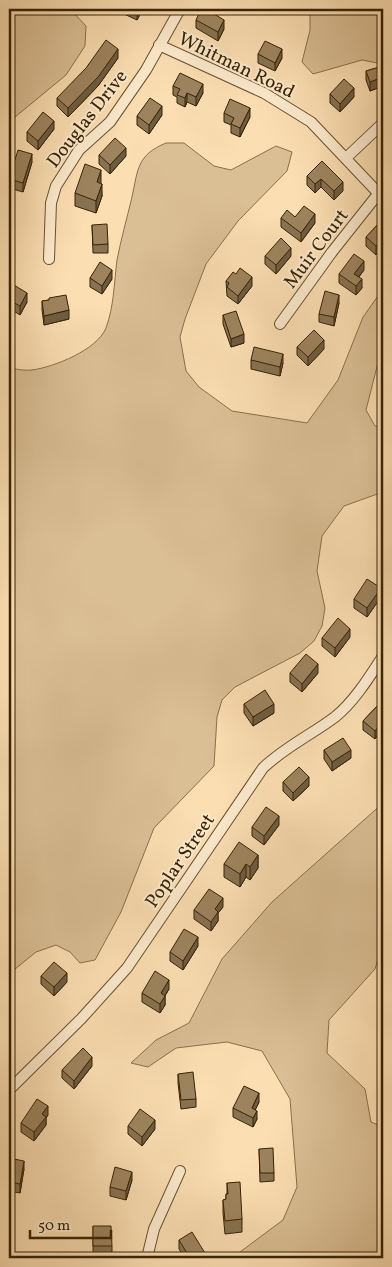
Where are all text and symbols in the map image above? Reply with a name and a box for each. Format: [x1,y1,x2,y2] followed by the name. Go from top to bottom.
[173,26,299,105] street label: Whitman Road
[41,65,134,174] street label: Douglas Drive
[278,204,355,294] street label: Muir Court
[140,809,222,913] street label: Poplar Street
[30,1207,111,1239] scale bar
[38,1216,70,1237] text: 50 m

